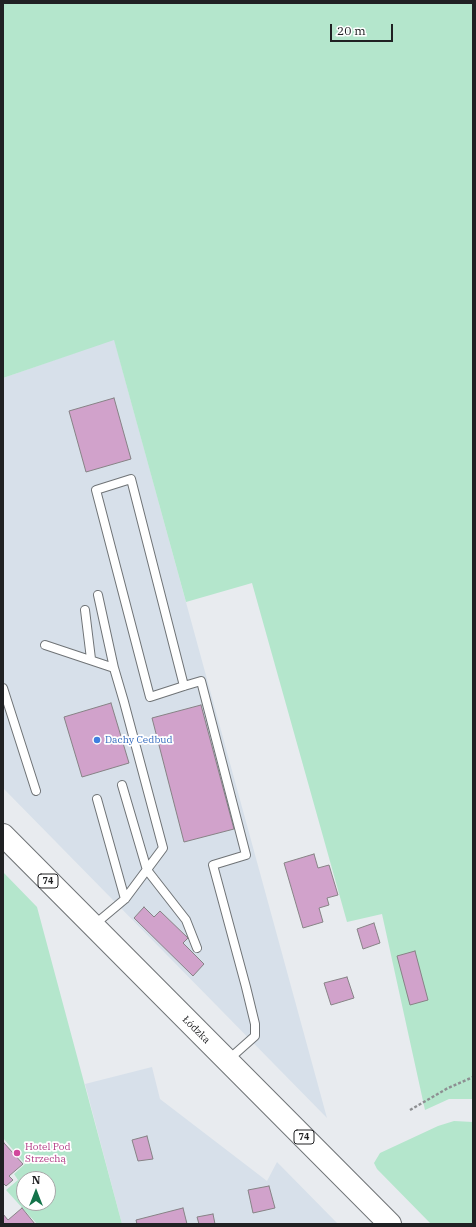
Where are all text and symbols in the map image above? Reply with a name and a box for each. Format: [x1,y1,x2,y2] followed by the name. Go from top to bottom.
[332,16,395,42] scale bar
[337,23,366,38] text: 20 m
[105,734,173,746] place label: Dachy Cedbud
[92,735,102,745] marker: Dachy Cedbud
[38,874,58,888] road number: 74
[180,1014,212,1046] street label: Łódzka
[294,1130,314,1144] road number: 74
[25,1141,71,1164] place label: Hotel Pod Strzechą
[12,1148,22,1158] marker: Hotel Pod Strzechą
[16,1171,56,1211] north arrow
[32,1173,40,1187] text: N

